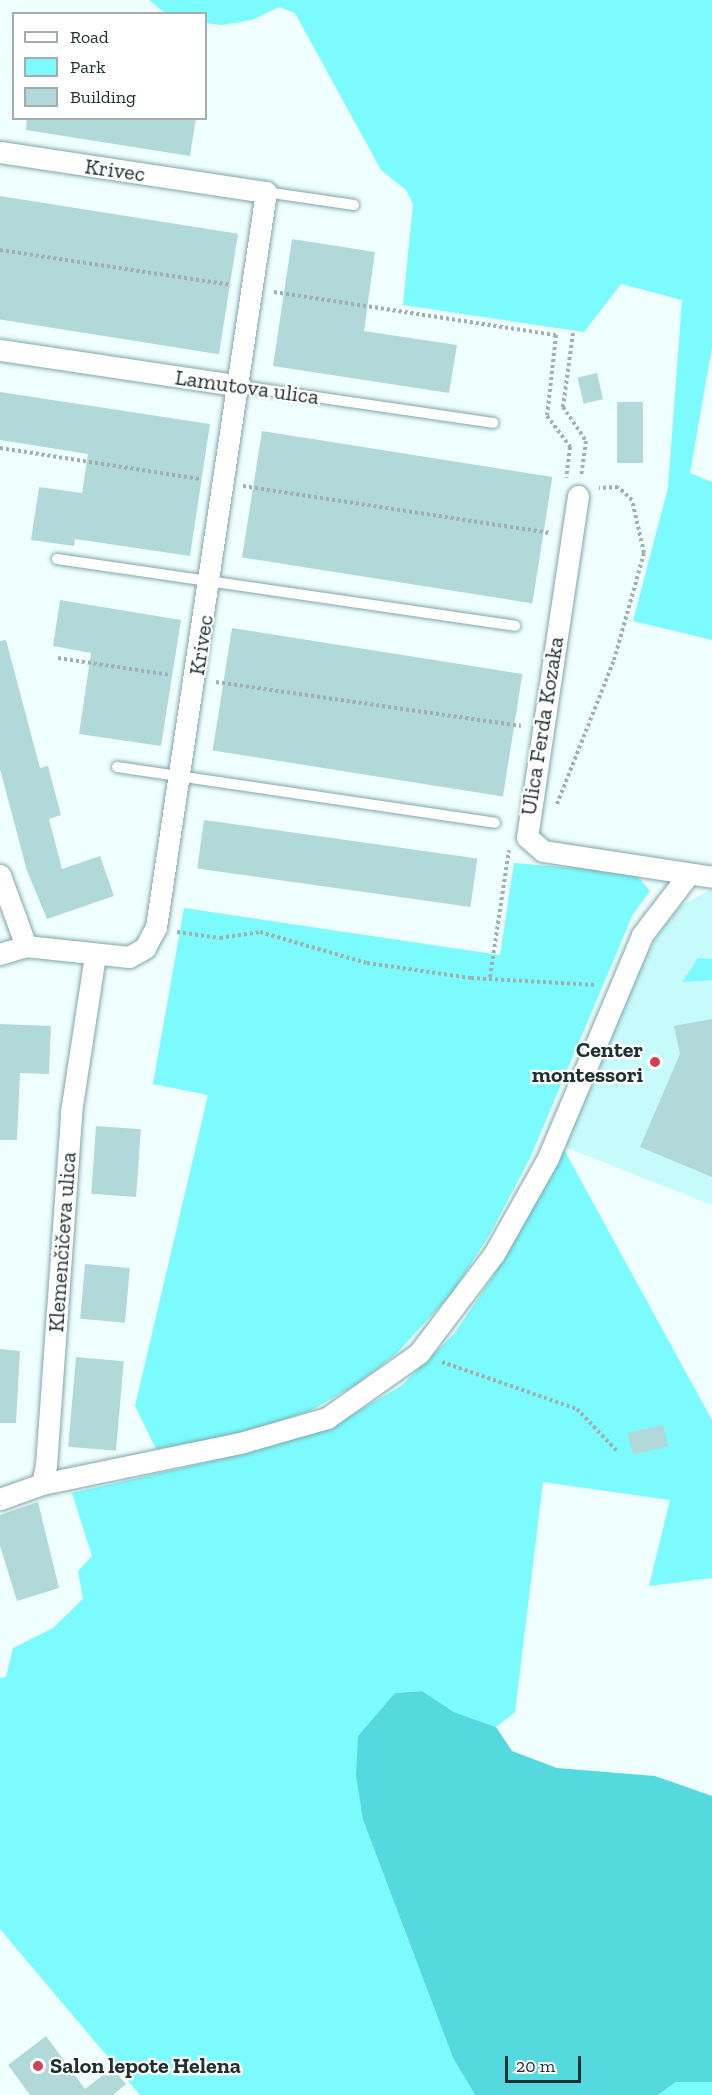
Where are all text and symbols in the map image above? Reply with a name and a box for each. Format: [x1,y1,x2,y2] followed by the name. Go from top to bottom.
[12,12,207,120] legend
[70,26,109,48] text: Road
[70,56,106,78] text: Park
[70,86,136,108] text: Building
[83,153,147,187] street label: Krivec
[173,364,321,410] street label: Lamutova ulica
[183,613,219,677] street label: Krivec
[515,635,569,817] street label: Ulica Ferda Kozaka
[532,1036,643,1088] place label: Center montessori
[648,1055,662,1069] marker: Center montessori
[43,1151,81,1333] street label: Klemenčičeva ulica
[508,2044,584,2082] scale bar
[50,2053,241,2079] place label: Salon lepote Helena
[516,2055,555,2077] text: 20 m
[31,2059,45,2073] marker: Salon lepote Helena

